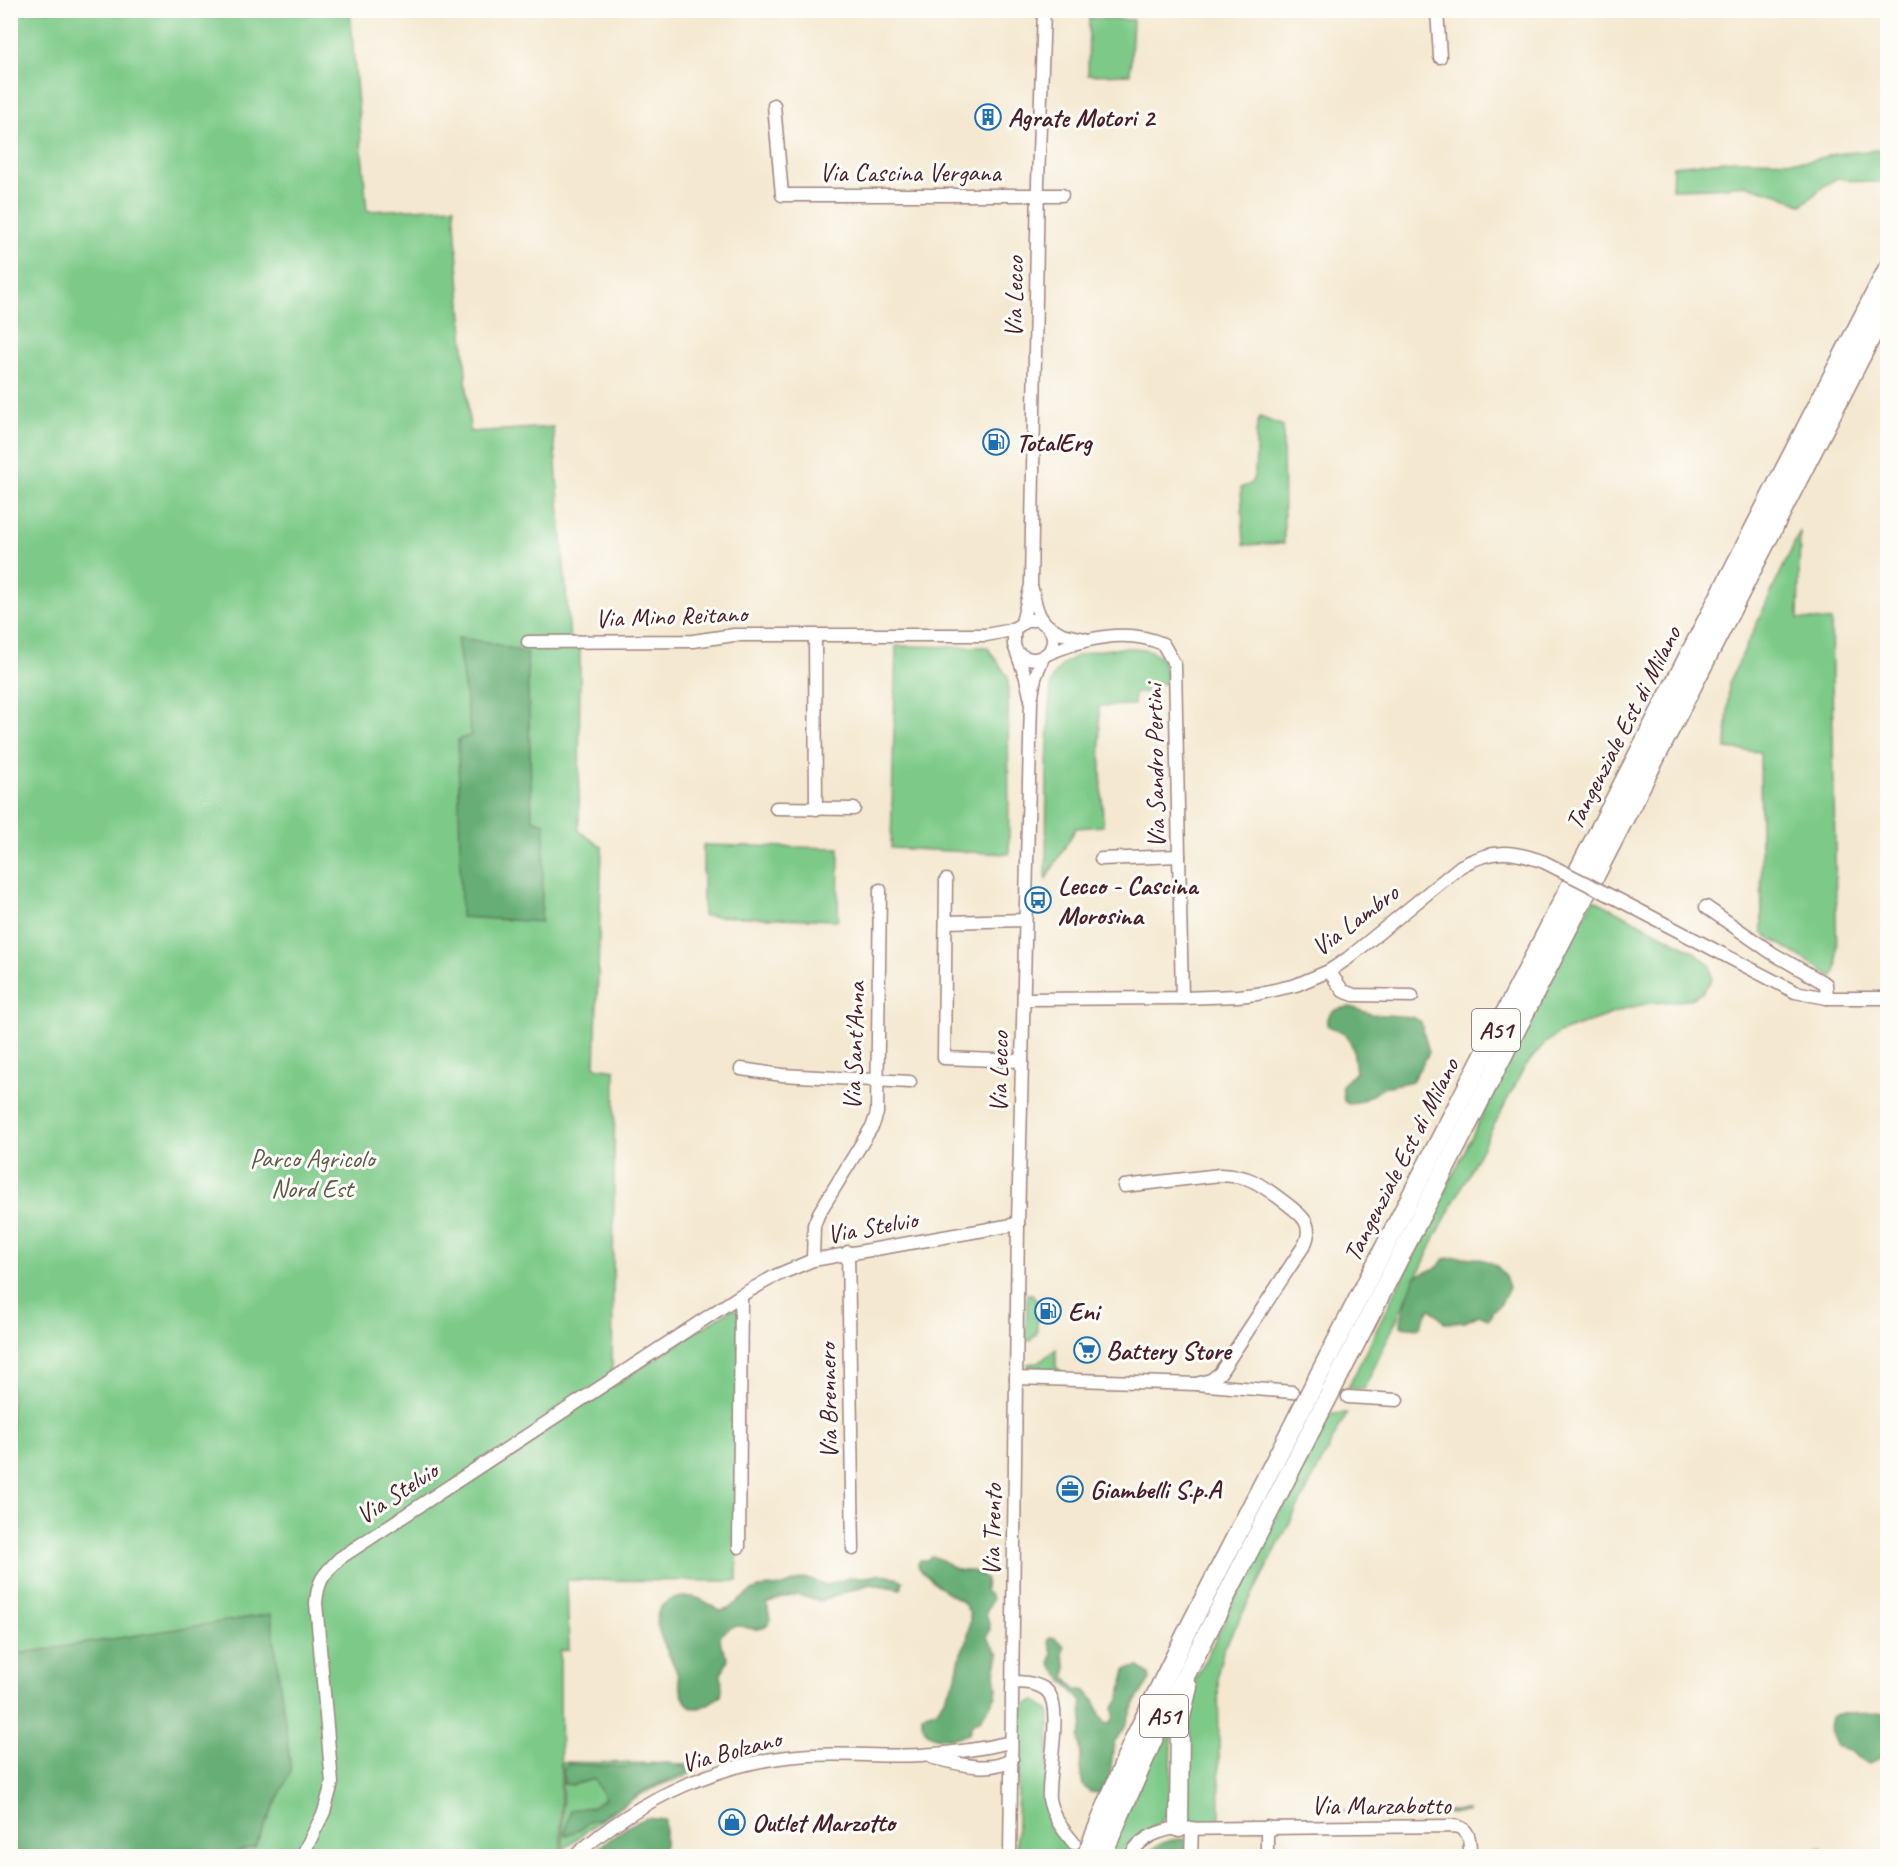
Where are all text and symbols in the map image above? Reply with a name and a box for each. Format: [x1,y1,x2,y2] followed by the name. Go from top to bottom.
[1008,101,1156,134] place label: Agrate Motori 2
[973,102,1003,132] building icon: Agrate Motori 2
[819,156,1002,189] street label: Via Cascina Vergana
[997,254,1031,338] street label: Via Lecco
[1016,426,1094,459] place label: TotalErg
[981,427,1011,457] fuel station icon: TotalErg
[595,597,750,635] street label: Via Mino Reitano
[1557,619,1689,835] street label: Tangenziale Est di Milano
[1137,680,1173,848] street label: Via Sandro Pertini
[1058,869,1200,932] place label: Lecco - Cascina Morosina
[1305,875,1407,963] street label: Via Lambro
[1023,885,1053,915] bus stop icon: Lecco - Cascina Morosina
[835,980,873,1111] street label: Via Sant'Anna
[1472,1009,1520,1051] road number: A51
[982,1029,1016,1113] street label: Via Lecco
[1335,1051,1467,1267] street label: Tangenziale Est di Milano
[250,1142,377,1205] park label: Parco Agricolo Nord Est
[824,1202,922,1251] street label: Via Stelvio
[1068,1295,1103,1328] place label: Eni
[1033,1296,1063,1326] fuel station icon: Eni
[1106,1334,1233,1367] place label: Battery Store
[1072,1335,1102,1365] supermarket icon: Battery Store
[810,1340,846,1459] street label: Via Brennero
[350,1453,447,1532] street label: Via Stelvio
[1090,1473,1223,1506] place label: Giambelli S.p.A
[1055,1474,1085,1504] office icon: Giambelli S.p.A
[975,1482,1009,1576] street label: Via Trento
[1140,1695,1188,1737] road number: A51
[678,1721,787,1780] street label: Via Bolzano
[1311,1789,1453,1822] street label: Via Marzabotto
[752,1806,898,1839] place label: Outlet Marzotto
[717,1807,747,1837] shop icon: Outlet Marzotto

